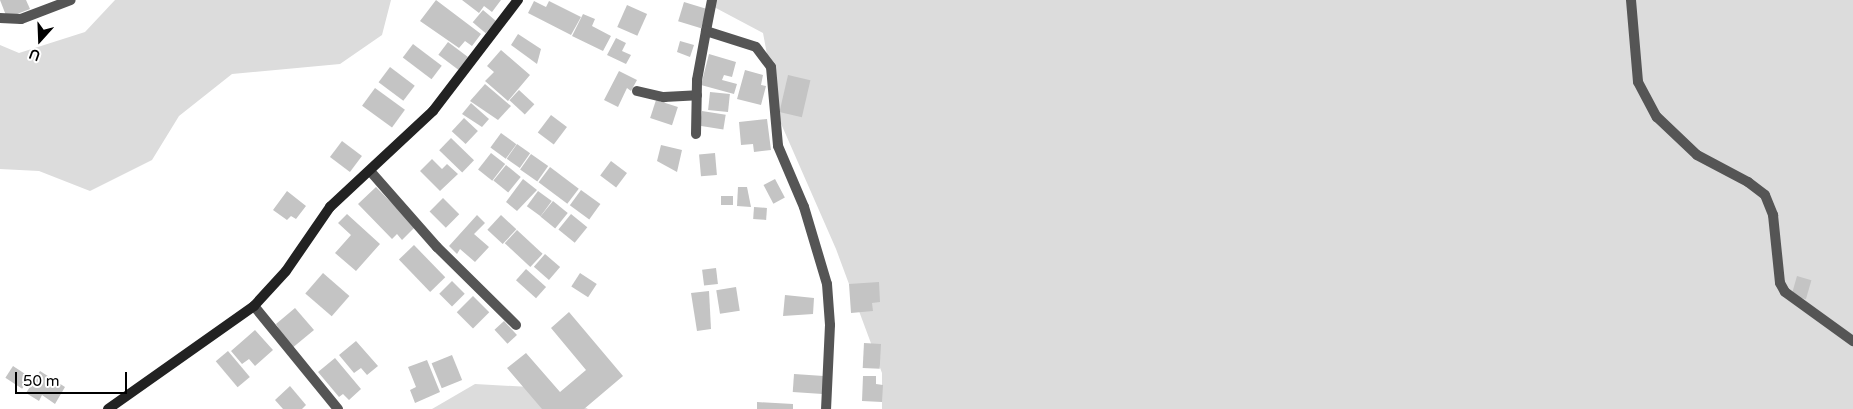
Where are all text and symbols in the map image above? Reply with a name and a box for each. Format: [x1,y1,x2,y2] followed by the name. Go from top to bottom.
[15,15,65,65] north arrow
[27,45,43,64] text: U
[18,362,130,394] scale bar
[23,372,60,390] text: 50 m

